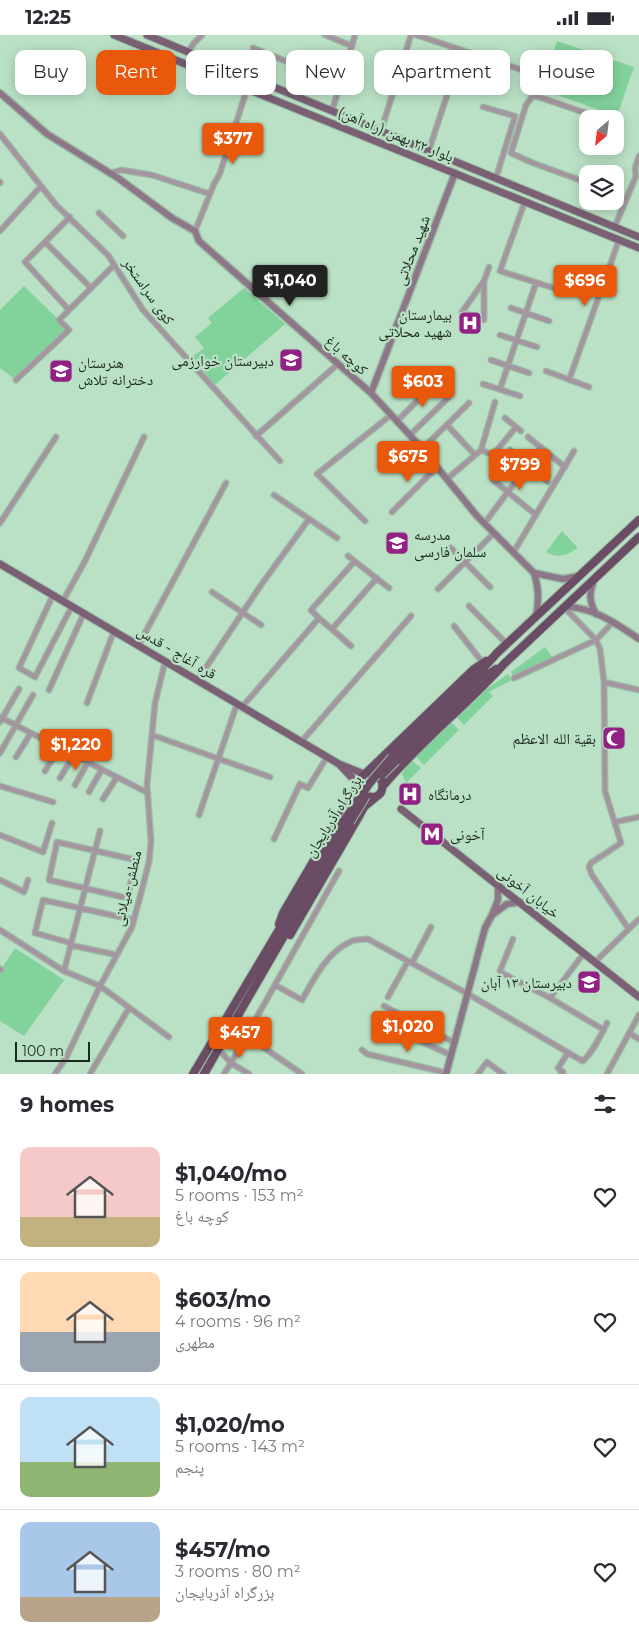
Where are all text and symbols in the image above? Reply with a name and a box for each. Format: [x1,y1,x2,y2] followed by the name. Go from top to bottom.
[25,6,71,29] text: 12:25
[15,50,86,95] chip: Buy
[96,50,176,95] chip: Rent
[186,50,276,95] chip: Filters
[286,50,364,95] chip: New
[374,50,510,95] chip: Apartment
[520,50,613,95] chip: House
[335,102,457,167] street label: بلوار ۲۲ بهمن (راه آهن)
[579,110,624,155] north arrow
[579,110,624,210] map controls
[203,123,263,165] pin: $377
[213,129,253,148] text: $377
[579,165,624,210] button: layers
[390,212,435,288] street label: شهید محلاتی
[118,253,179,329] street label: کوی سراستخر
[249,265,331,307] pin: $1,040
[555,265,615,307] pin: $696
[263,271,317,290] text: $1,040
[565,271,605,290] text: $696
[379,305,452,342] place label: بیمارستان شهید محلاتی
[457,310,483,336] hospital icon: بیمارستان شهید محلاتی
[321,331,372,380] street label: کوچه باغ
[278,347,304,373] school or university icon: دبیرستان خوارزمی
[172,351,274,371] place label: دبیرستان خوارزمی
[78,353,153,390] place label: هنرستان دخترانه تلاش
[48,358,74,384] school or university icon: هنرستان دخترانه تلاش
[393,365,453,408] pin: $603
[403,372,443,391] text: $603
[378,441,438,483] pin: $675
[388,447,428,466] text: $675
[490,449,550,491] pin: $799
[500,455,540,474] text: $799
[414,525,486,562] place label: مدرسه سلمان فارسی
[384,530,410,556] school or university icon: مدرسه سلمان فارسی
[133,621,220,684] street label: قره آغاج - قدس
[601,725,627,751] mosque icon: بقیة الله الاعظم
[35,729,117,771] pin: $1,220
[513,729,596,749] place label: بقیة الله الاعظم
[51,735,101,754] text: $1,220
[300,771,367,861] street label: بزرگراه آذربایجان
[397,781,423,807] hospital icon: درمانگاه
[428,785,472,804] place label: درمانگاه
[419,821,445,847] metro station icon: آخونی
[450,825,486,845] place label: آخونی
[108,848,147,928] street label: منطش-میلانی
[493,862,564,923] street label: خیابان آخونی
[576,969,602,995] school or university icon: دبیرستان ۱۳ آبان
[481,973,572,993] place label: دبیرستان ۱۳ آبان
[367,1011,449,1053] pin: $1,020
[210,1017,270,1059] pin: $457
[382,1017,434,1036] text: $1,020
[220,1023,260,1042] text: $457
[15,1039,90,1062] scale bar
[22,1042,64,1060] text: 100 m
[591,1090,619,1118] icon: filters
[20,1092,114,1117] text: 9 homes
[175,1161,287,1186] text: $1,040/mo
[60,1167,120,1227] icon: home
[591,1183,619,1211] icon: heart
[175,1186,304,1205] text: 5 rooms · 153 m²
[175,1207,229,1226] text: کوچه باغ
[175,1287,271,1312] text: $603/mo
[60,1292,120,1352] icon: home
[591,1308,619,1336] icon: heart
[175,1312,301,1331] text: 4 rooms · 96 m²
[175,1333,215,1352] text: مطهری
[175,1412,285,1437] text: $1,020/mo
[60,1417,120,1477] icon: home
[591,1433,619,1461] icon: heart
[175,1437,305,1456] text: 5 rooms · 143 m²
[175,1458,204,1477] text: پنجم
[175,1537,270,1562] text: $457/mo
[60,1542,120,1602] icon: home
[591,1558,619,1586] icon: heart
[175,1562,301,1581] text: 3 rooms · 80 m²
[175,1583,274,1602] text: بزرگراه آذربایجان

